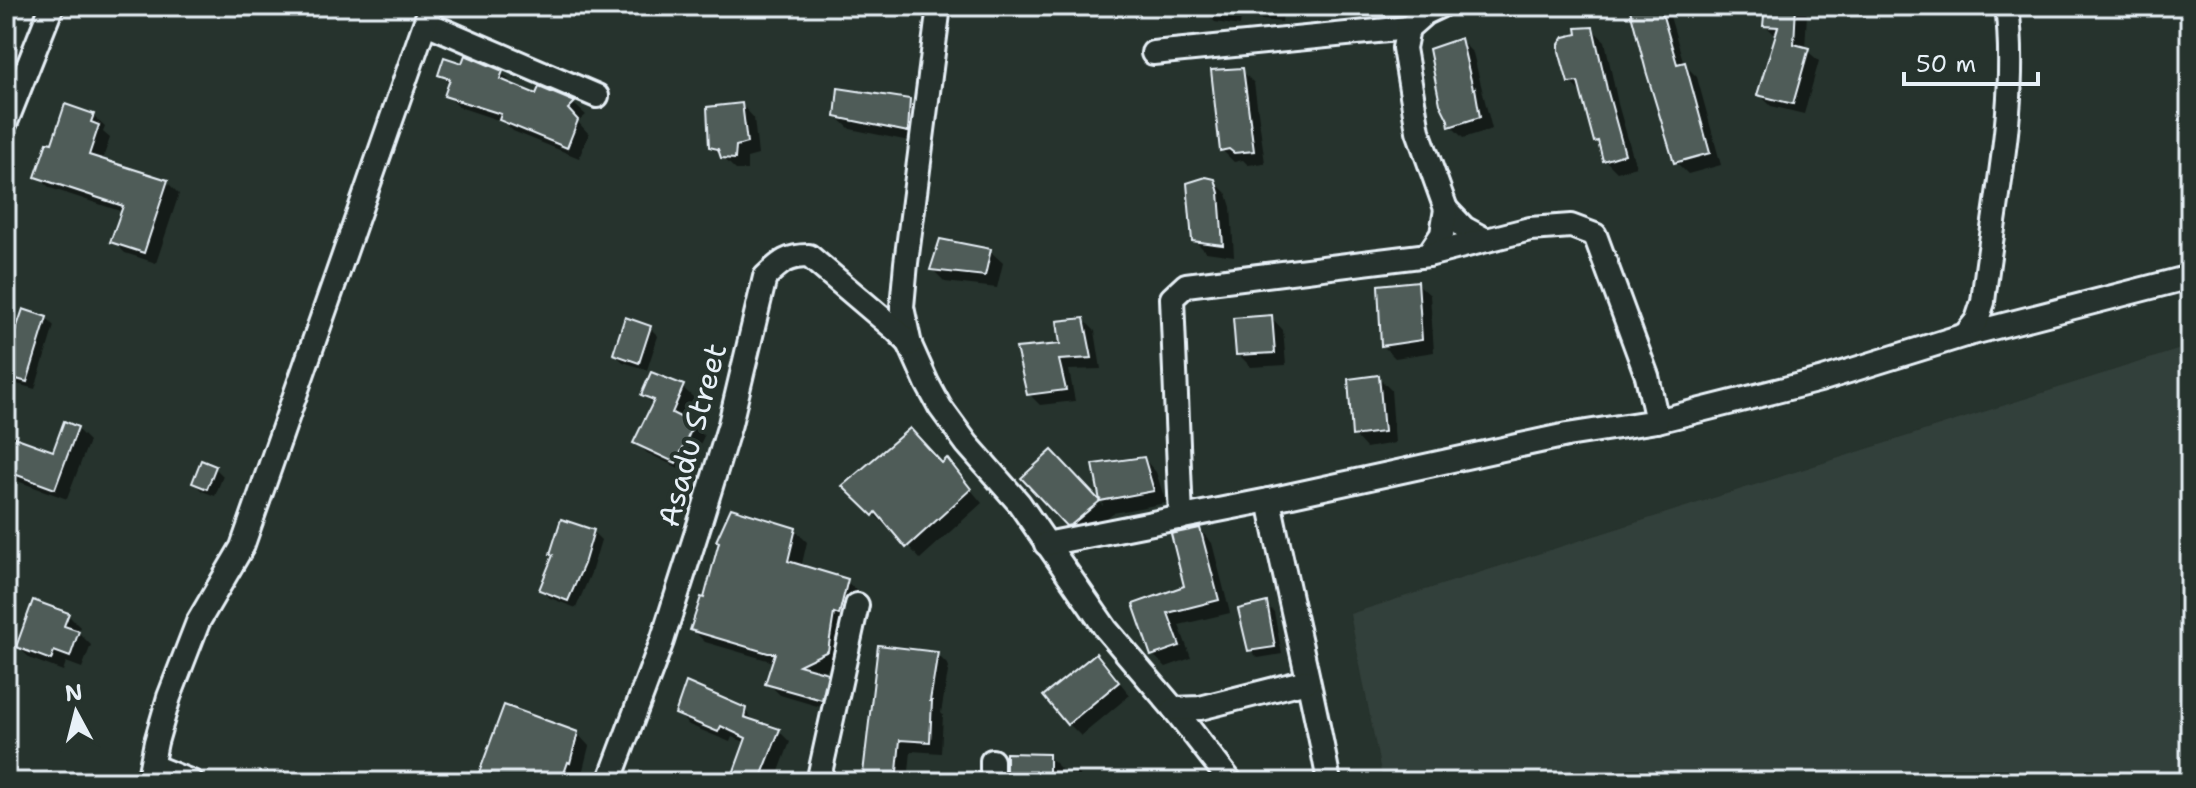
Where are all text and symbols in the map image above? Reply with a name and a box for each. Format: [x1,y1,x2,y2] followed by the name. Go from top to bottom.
[1904,36,2038,86] scale bar
[1916,48,1976,80] text: 50 m
[648,339,736,531] street label: Asadu Street
[36,672,116,752] north arrow
[63,677,84,708] text: N

